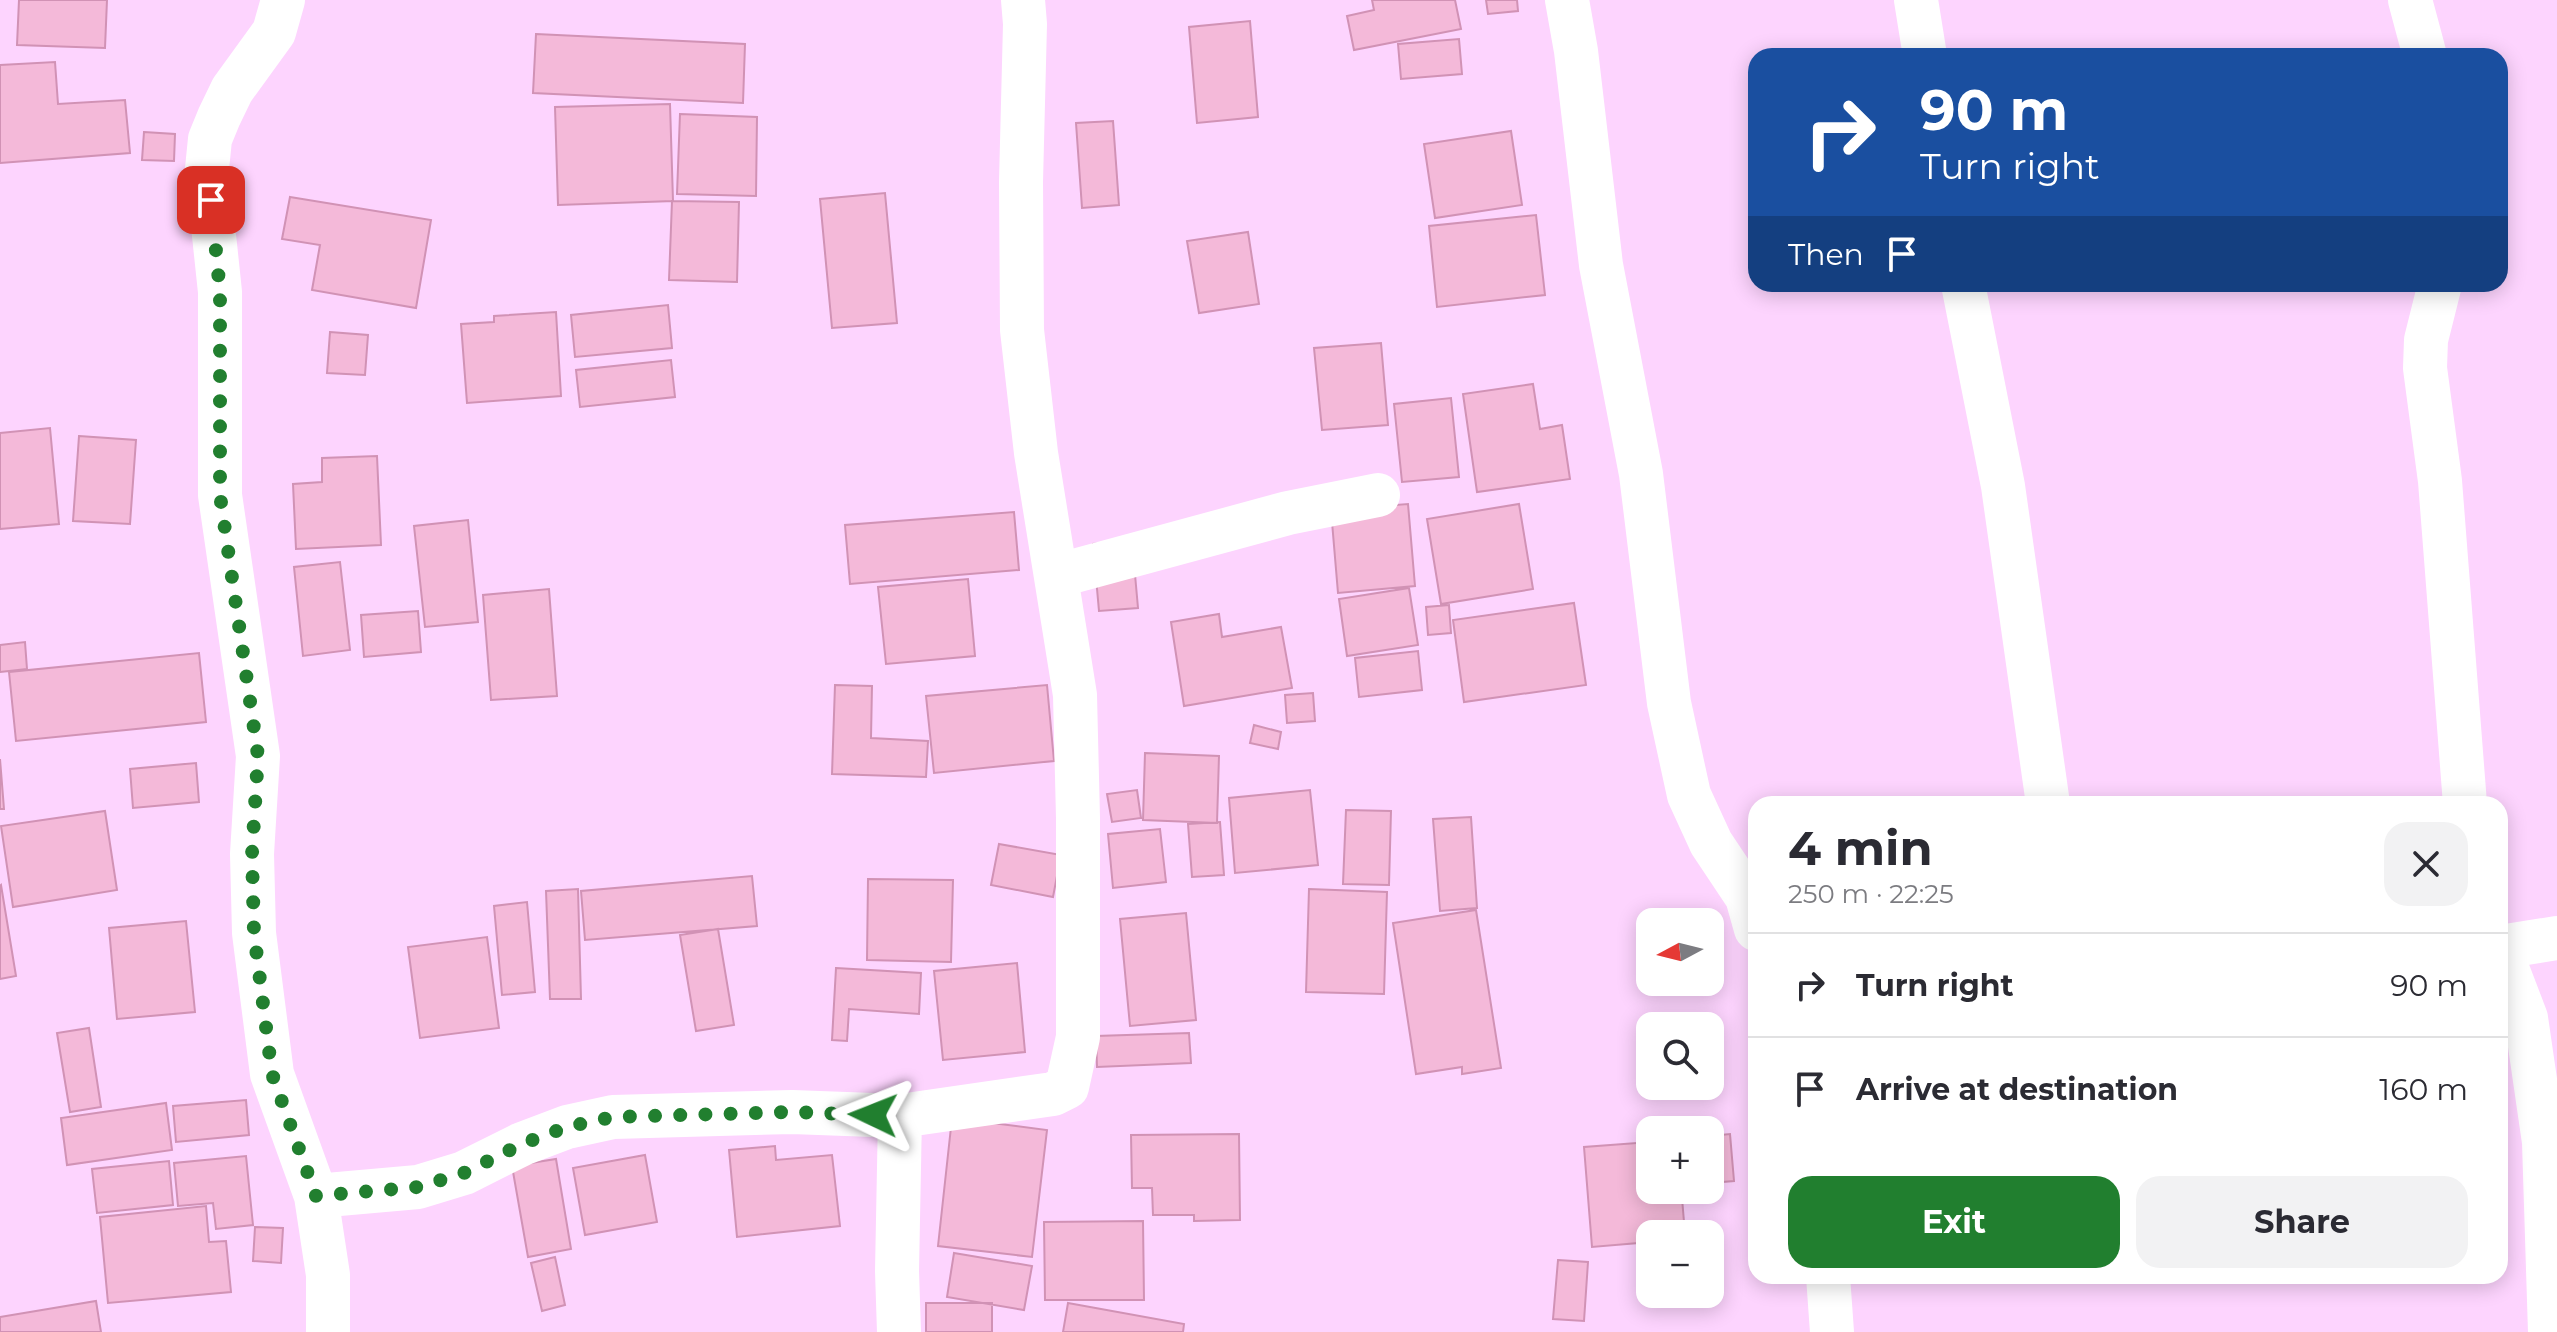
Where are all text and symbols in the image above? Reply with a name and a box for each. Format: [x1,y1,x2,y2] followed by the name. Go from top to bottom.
[1920,76,2068,144] text: 90 m
[1788,80,1892,184] icon: right
[1920,144,2100,188] text: Turn right
[177,166,245,234] pin
[189,178,233,222] icon: arrive
[1880,232,1924,276] icon: arrive
[1788,236,1864,273] text: Then
[1788,819,1933,877] text: 4 min
[2384,822,2468,906] button: close
[1788,878,1954,910] text: 250 m · 22:25
[1636,908,1724,996] north arrow
[1636,908,1724,1308] map controls
[1788,963,1832,1007] icon: right
[1856,967,2013,1004] text: Turn right
[2390,967,2468,1004] text: 90 m
[1636,1012,1724,1100] button: search
[1788,1067,1832,1111] icon: arrive
[1856,1071,2178,1108] text: Arrive at destination
[2379,1071,2468,1108] text: 160 m
[831,1073,915,1157] position arrow
[1636,1116,1724,1204] button: +
[1788,1176,2120,1268] button: Exit
[2136,1176,2468,1268] button: Share
[1636,1220,1724,1308] button: −

